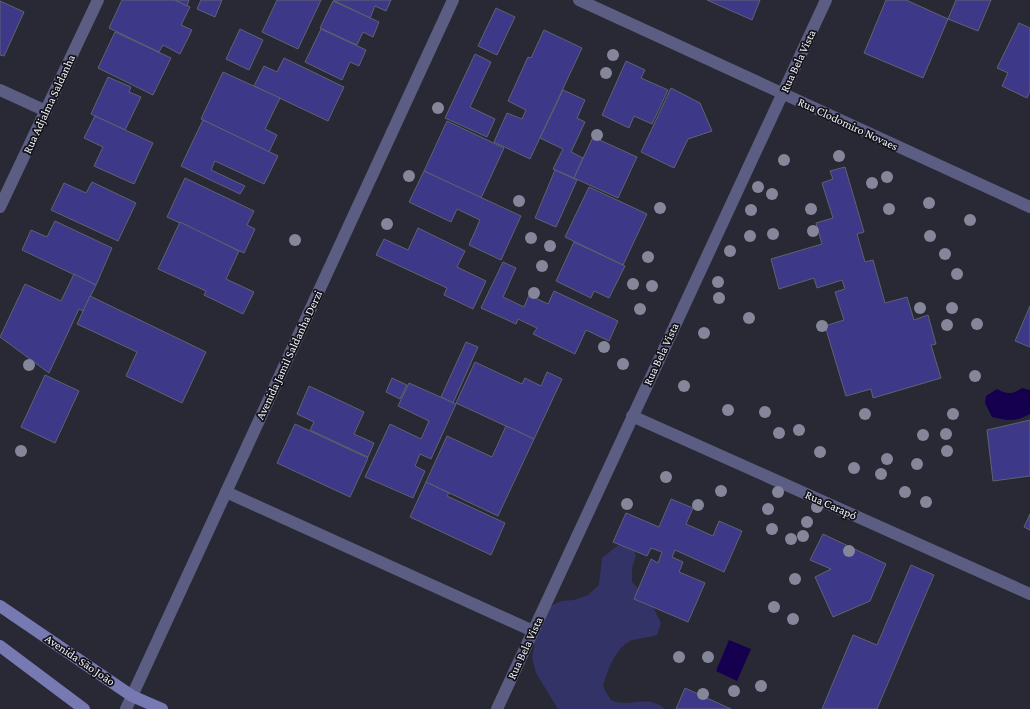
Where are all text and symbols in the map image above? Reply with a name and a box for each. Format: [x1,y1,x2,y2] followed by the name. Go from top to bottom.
[777,27,819,95] street label: Rua Bela Vista
[20,52,78,156] street label: Rua Adjalma Saldanha
[796,95,901,153] street label: Rua Clodomiro Novaes
[253,288,325,422] street label: Avenida Jamil Saldanha Derzi
[640,320,682,388] street label: Rua Bela Vista
[803,487,859,523] street label: Rua Carapó
[504,614,546,682] street label: Rua Bela Vista
[42,631,118,689] street label: Avenida São João

